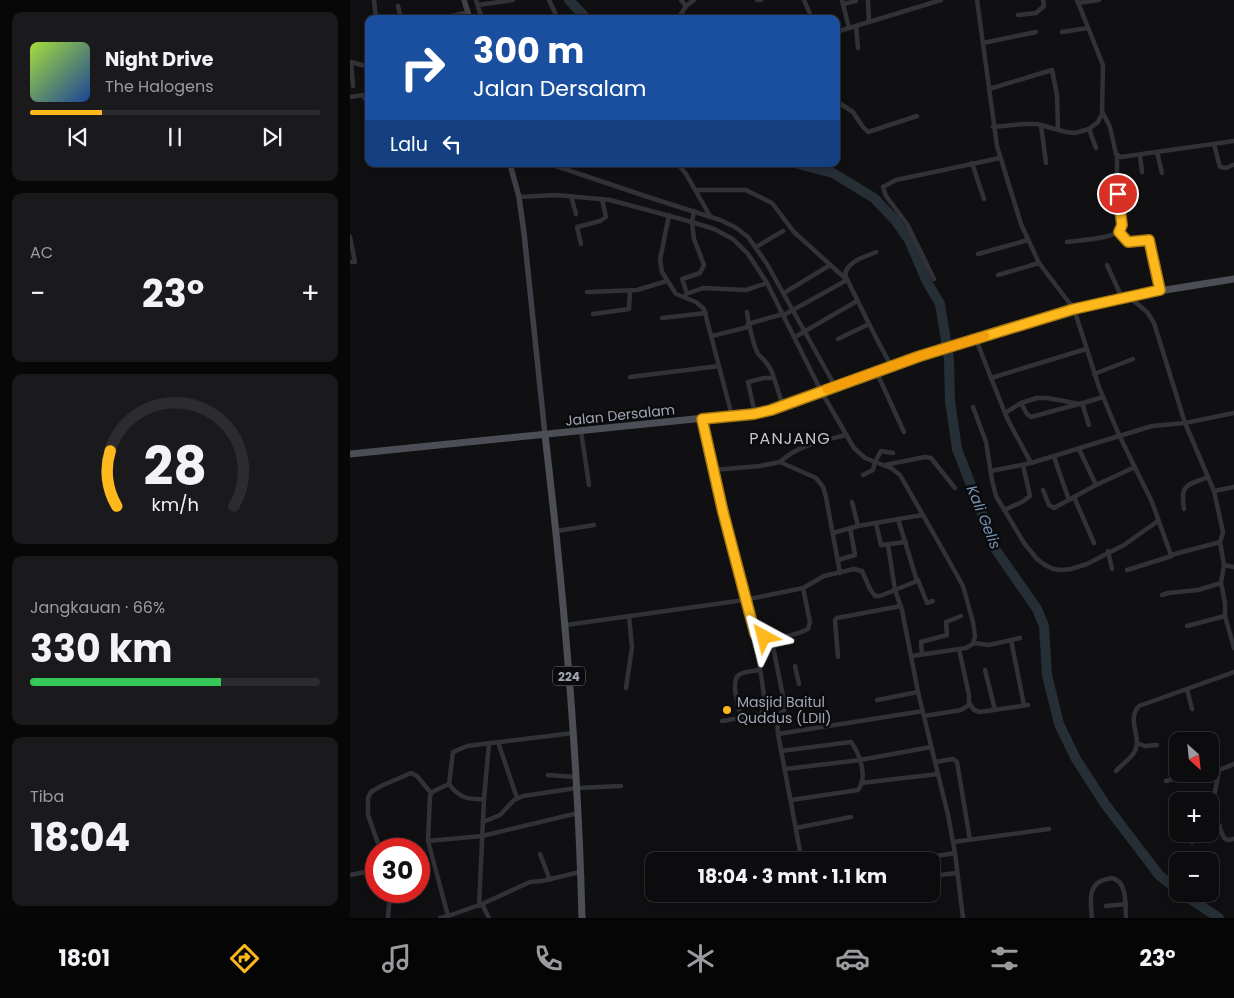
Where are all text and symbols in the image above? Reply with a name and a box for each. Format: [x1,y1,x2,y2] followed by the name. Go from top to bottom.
[473,26,584,75] text: 300 m
[390,35,455,100] icon: right
[105,46,214,73] text: Night Drive
[473,73,646,104] text: Jalan Dersalam
[105,75,213,98] text: The Halogens
[64,123,92,151] icon: previous
[161,123,189,151] icon: pause
[258,123,286,151] icon: next
[438,130,466,158] icon: left
[390,131,428,158] text: Lalu
[1097,173,1139,215] pin
[1104,180,1132,208] icon: arrive
[30,241,53,264] text: AC
[142,267,204,320] text: 23°
[30,274,45,313] text: −
[301,274,320,313] text: +
[564,399,676,431] street label: Jalan Dersalam
[749,427,831,450] district label: PANJANG
[143,430,207,503] text: 28
[962,482,1006,552] water label: Kali Gelis
[151,492,199,517] text: km/h
[30,596,165,619] text: Jangkauan · 66%
[737,610,789,662] position arrow
[30,622,173,675] text: 330 km
[553,666,585,686] road number: 224
[737,692,831,728] place label: Masjid Baitul Quddus (LDII)
[721,704,733,716] marker: Masjid Baitul Quddus (LDII)
[1169,732,1219,782] north arrow
[1169,732,1219,902] map controls
[30,785,64,808] text: Tiba
[1169,792,1219,842] button: +
[30,811,130,864] text: 18:04
[365,838,430,903] speed limit sign: 30
[1169,852,1219,902] button: −
[698,863,887,890] text: 18:04 · 3 mnt · 1.1 km
[227,941,262,976] icon: directions
[379,941,414,976] icon: music
[531,941,566,976] icon: phone
[683,941,718,976] icon: climate
[835,941,870,976] icon: car
[987,941,1022,976] icon: filters
[59,943,110,974] text: 18:01
[1139,943,1175,974] text: 23°

